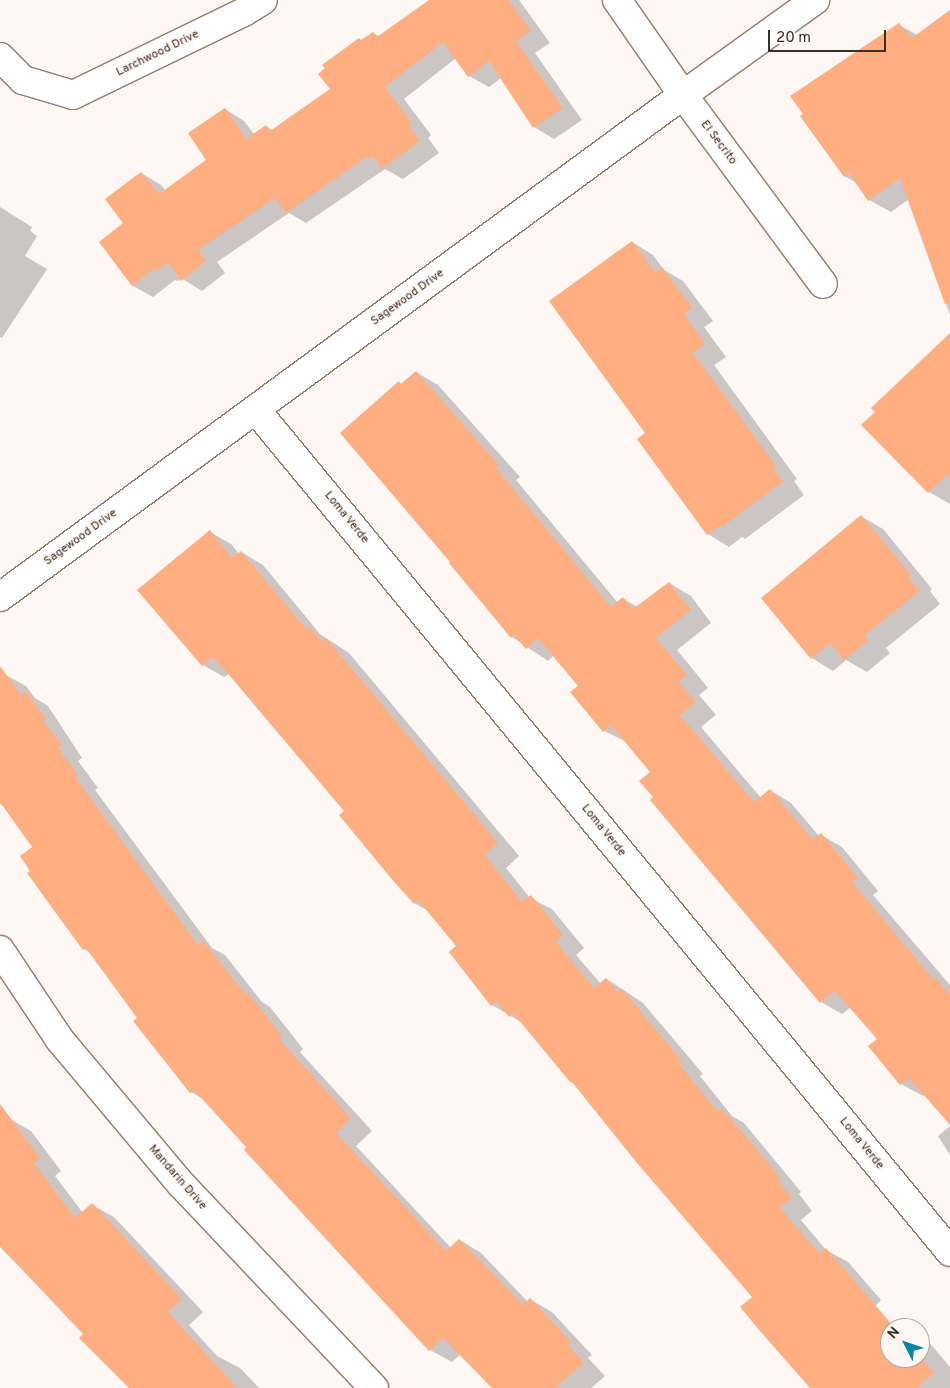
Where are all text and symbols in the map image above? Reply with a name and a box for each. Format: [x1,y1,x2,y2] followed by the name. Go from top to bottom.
[770,20,888,52] scale bar
[114,28,202,80] street label: Larchwood Drive
[776,29,811,48] text: 20 m
[697,118,739,168] street label: El Secrito
[369,267,447,329] street label: Sagewood Drive
[320,489,372,547] street label: Loma Verde
[42,507,120,569] street label: Sagewood Drive
[577,802,629,860] street label: Loma Verde
[835,1115,887,1173] street label: Loma Verde
[145,1142,209,1214] street label: Mandarin Drive
[880,1318,930,1368] north arrow
[884,1324,904,1343] text: N

